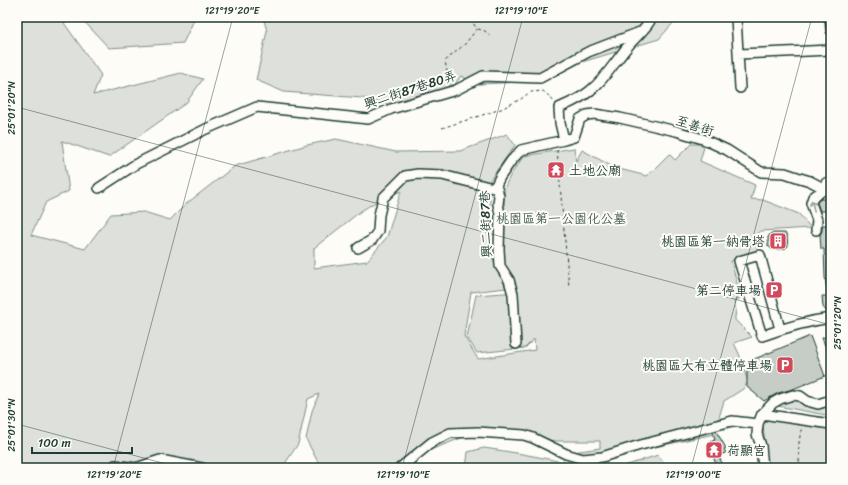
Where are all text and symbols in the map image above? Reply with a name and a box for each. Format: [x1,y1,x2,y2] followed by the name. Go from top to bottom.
[205,2,261,20] text: 121°19'20"E
[494,2,549,20] text: 121°19'10"E
[361,64,460,115] street label: 興二街87巷80弄
[3,81,21,135] text: 25°01'20"N
[673,109,717,142] street label: 至善街
[569,159,621,182] place label: 土地公廟
[546,160,566,180] temple icon: 土地公廟
[473,190,498,258] street label: 興二街87巷
[809,200,817,213] one-way arrow
[496,207,626,230] park label: 桃園區第一公園化公墓
[661,230,765,253] place label: 桃園區第一納骨塔
[768,231,788,251] building icon: 桃園區第一納骨塔
[696,279,761,302] place label: 第二停車場
[764,280,784,300] parking icon: 第二停車場
[829,296,847,350] text: 25°01'20"N
[642,354,772,377] place label: 桃園區大有立體停車場
[775,355,795,375] parking icon: 桃園區大有立體停車場
[3,398,21,452] text: 25°01'30"N
[32,429,132,455] scale bar
[38,432,71,454] text: 100 m
[727,439,766,462] place label: 荷顯宮
[704,440,724,460] temple icon: 荷顯宮
[87,466,143,484] text: 121°19'20"E
[376,466,431,484] text: 121°19'10"E
[665,466,722,484] text: 121°19'00"E

